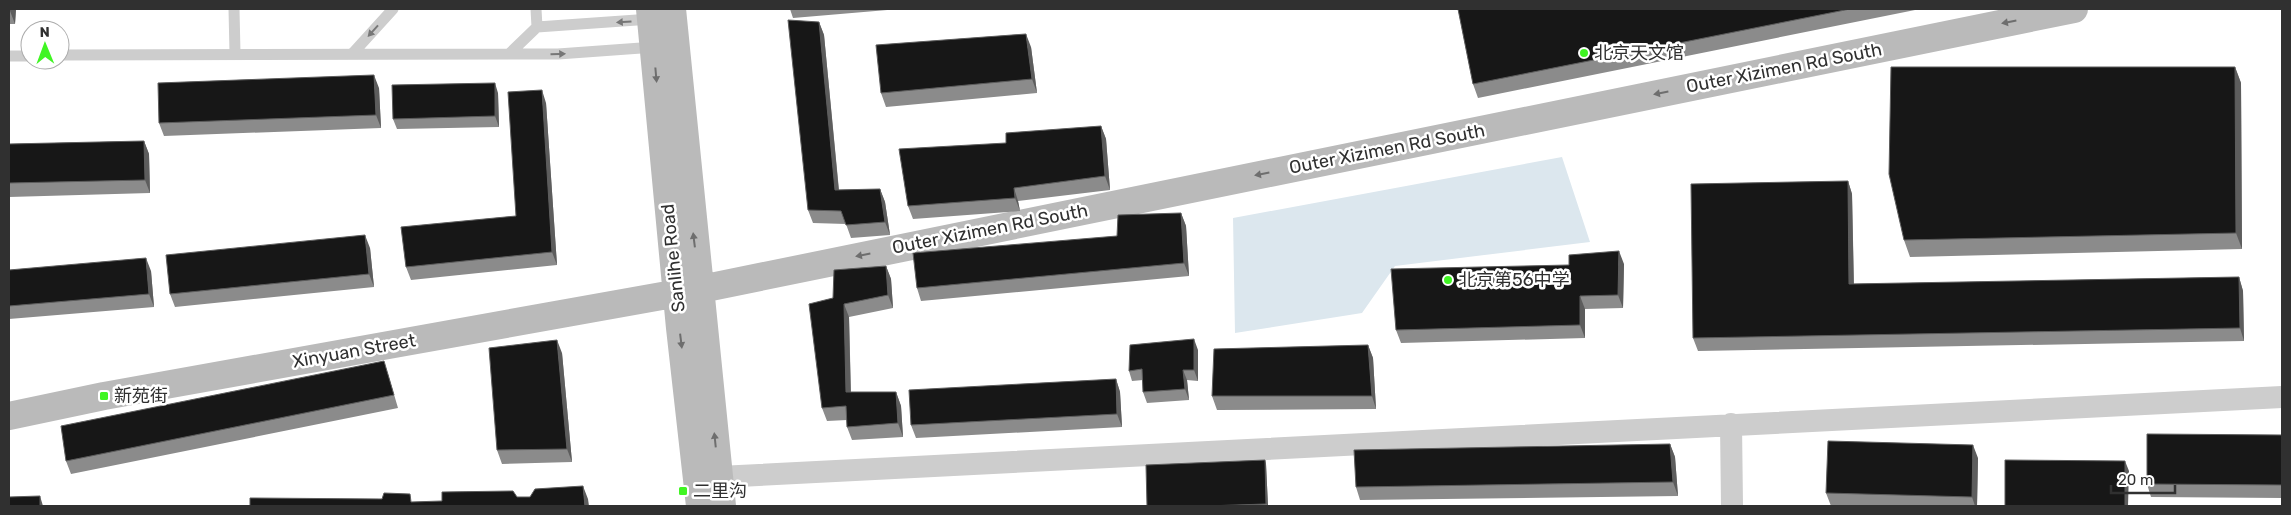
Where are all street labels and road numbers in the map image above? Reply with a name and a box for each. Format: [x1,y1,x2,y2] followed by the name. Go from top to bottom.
[1684,38,1884,98] street label: Outer Xizimen Rd South
[1287,119,1487,179] street label: Outer Xizimen Rd South
[890,199,1090,259] street label: Outer Xizimen Rd South
[656,203,690,313] street label: Sanlihe Road
[291,329,417,373] street label: Xinyuan Street

